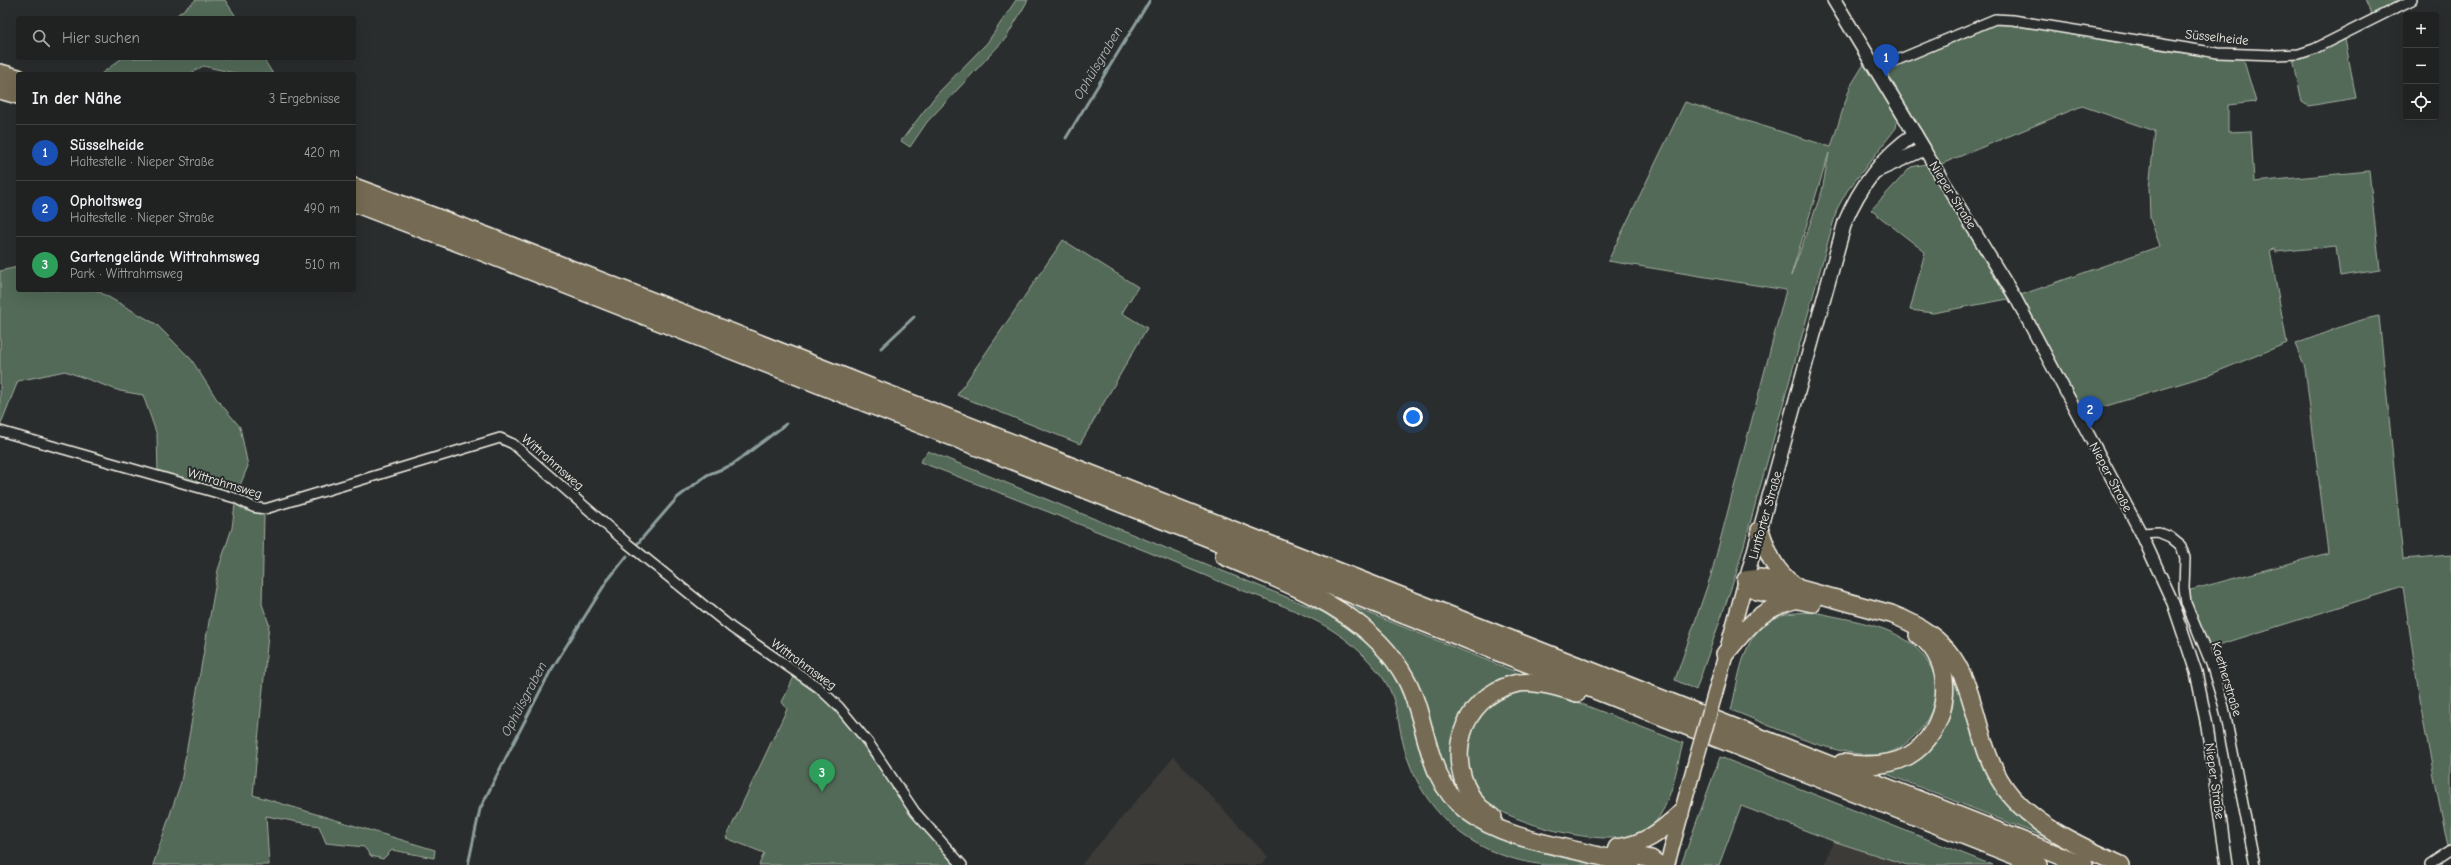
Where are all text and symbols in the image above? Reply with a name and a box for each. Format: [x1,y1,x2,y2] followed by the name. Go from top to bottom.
[2403,12,2439,120] map controls
[2403,12,2439,48] button: +
[16,16,356,60] search box
[1070,23,1127,103] water label: Ophülsgraben
[2184,26,2250,48] street label: Süsselheide
[30,27,52,49] icon: search
[62,29,140,47] text: Hier suchen
[1873,44,1899,77] pin: 1
[2403,48,2439,84] button: −
[2403,84,2439,120] button: locate
[32,89,121,108] text: In der Nähe
[269,91,340,106] text: 3 Ergebnisse
[70,136,144,154] text: Süsselheide
[42,145,48,160] text: 1
[304,145,340,160] text: 420 m
[70,154,214,169] text: Haltestelle · Nieper Straße
[1926,158,1980,232] street label: Nieper Straße
[70,192,143,210] text: Opholtsweg
[42,201,48,216] text: 2
[304,201,340,216] text: 490 m
[70,210,214,225] text: Haltestelle · Nieper Straße
[70,248,260,266] text: Gartengelände Wittrahmsweg
[42,257,48,272] text: 3
[305,257,340,272] text: 510 m
[70,266,183,281] text: Park · Wittrahmsweg
[2077,396,2103,429] pin: 2
[1403,407,1423,427] your location
[519,431,587,493] street label: Wittrahmsweg
[2086,440,2136,515] street label: Nieper Straße
[186,465,264,501] street label: Wittrahmsweg
[1745,469,1785,561] street label: Lintforter Straße
[768,635,840,693] street label: Wittrahmsweg
[2209,640,2246,718] street label: Kaetherstraße
[497,659,551,739] water label: Ophülsgraben
[2202,742,2228,821] street label: Nieper Straße
[809,759,835,792] pin: 3

